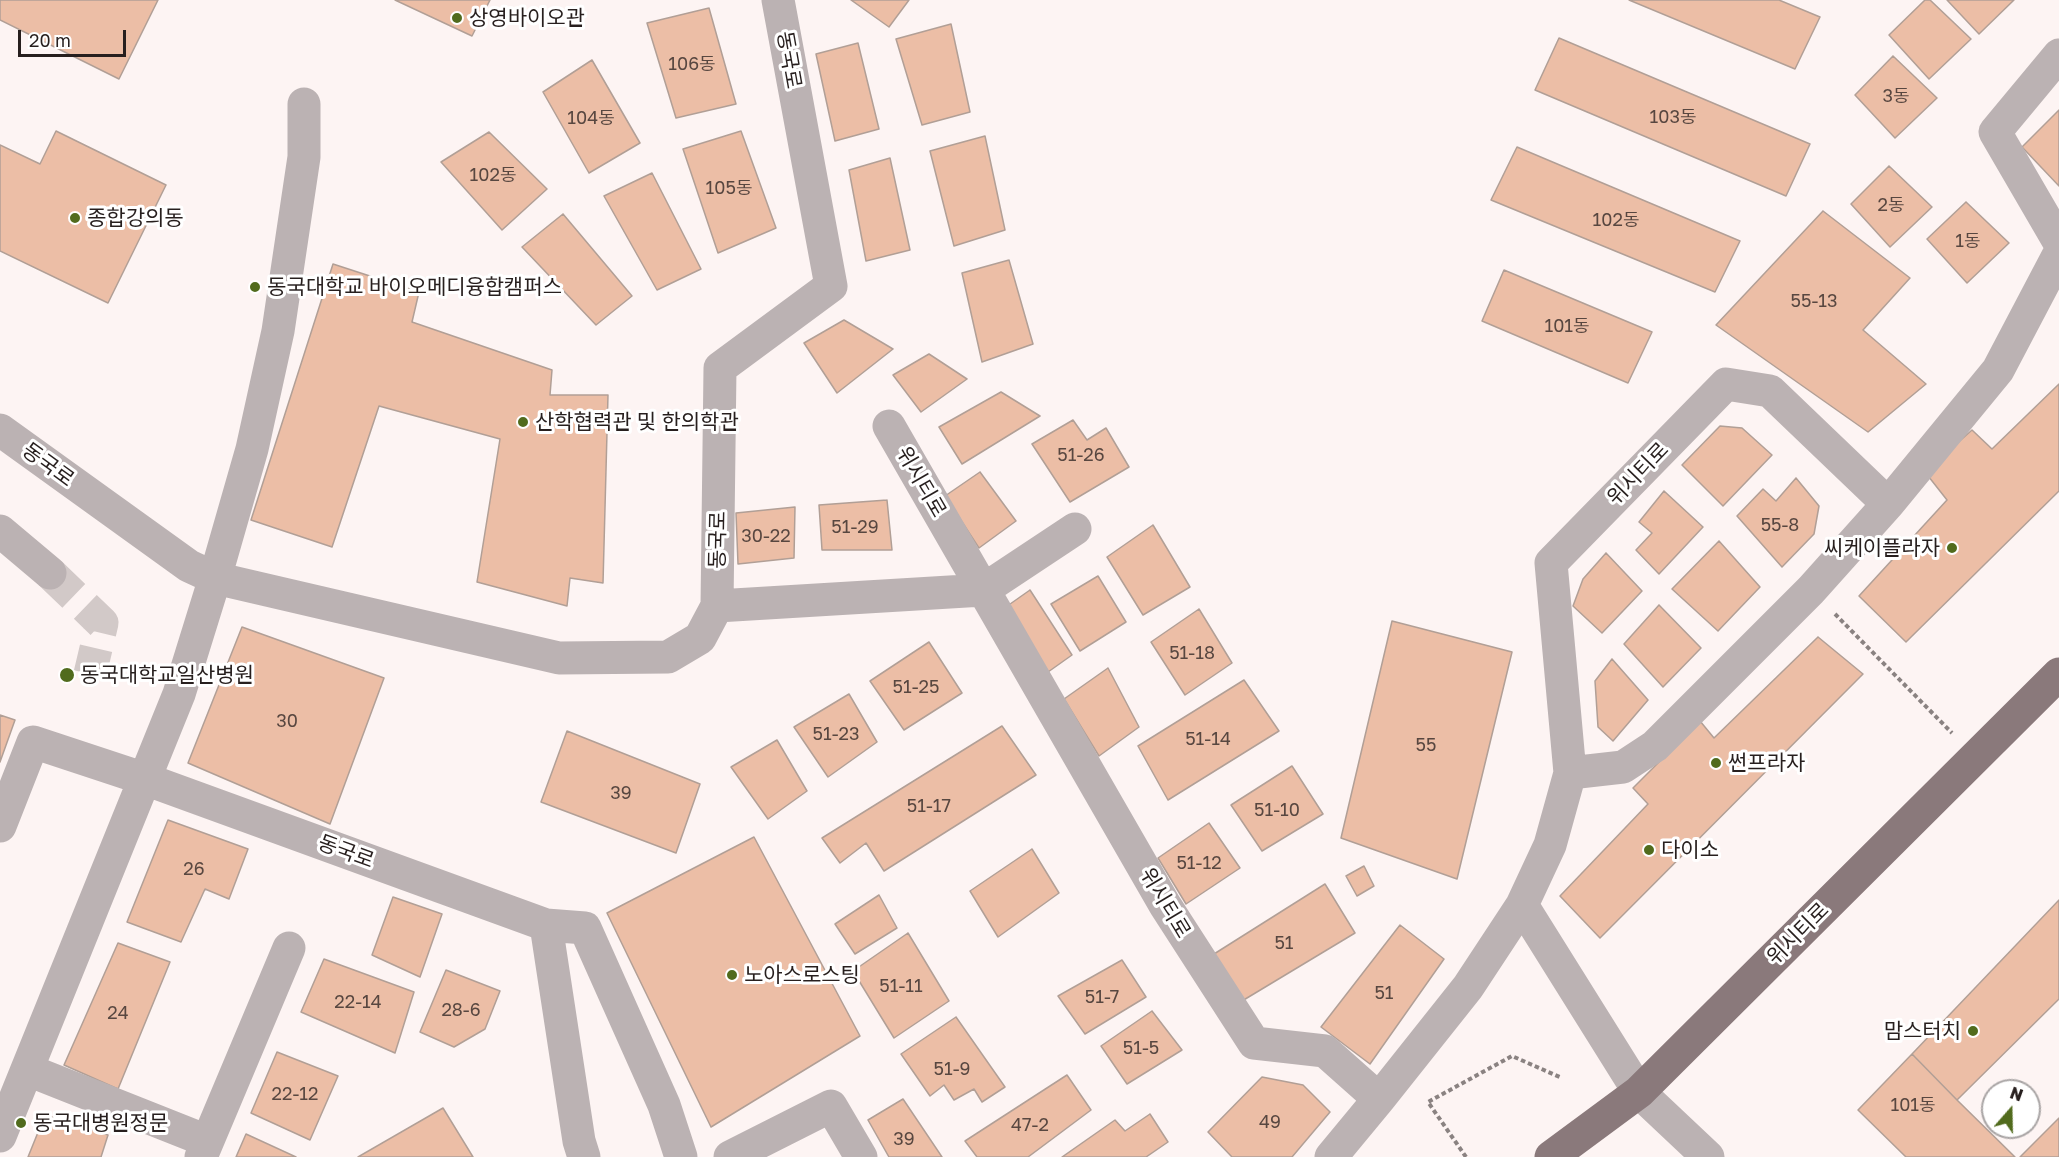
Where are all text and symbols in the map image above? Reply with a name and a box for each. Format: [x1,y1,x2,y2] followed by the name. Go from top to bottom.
[469,5,585,31] place label: 상영바이오관
[450,11,464,25] marker: 상영바이오관
[21,18,129,56] scale bar
[29,29,71,51] text: 20 m
[772,29,806,91] street label: 동국로
[668,53,716,75] house number: 106동
[1882,85,1910,107] house number: 3동
[1650,106,1696,128] house number: 103동
[567,107,615,129] house number: 104동
[470,164,516,186] house number: 102동
[706,177,752,199] house number: 105동
[1878,194,1904,216] house number: 2동
[87,205,184,231] place label: 종합강의동
[1593,209,1639,231] house number: 102동
[68,211,82,225] marker: 종합강의동
[1955,230,1981,252] house number: 1동
[267,274,562,300] place label: 동국대학교 바이오메디융합캠퍼스
[248,280,262,294] marker: 동국대학교 바이오메디융합캠퍼스
[1791,290,1837,312] house number: 55-13
[1544,315,1590,337] house number: 101동
[535,409,739,435] place label: 산학협력관 및 한의학관
[516,415,530,429] marker: 산학협력관 및 한의학관
[1602,437,1674,511] street label: 위시티로
[17,438,79,492] street label: 동국로
[891,442,951,522] street label: 위시티로
[1057,444,1105,466] house number: 51-26
[705,511,731,569] street label: 동국로
[1761,514,1799,536] house number: 55-8
[831,516,879,538] house number: 51-29
[741,525,791,547] house number: 30-22
[1824,535,1940,561] place label: 씨케이플라자
[1945,541,1959,555] marker: 씨케이플라자
[1169,642,1215,664] house number: 51-18
[80,662,254,688] place label: 동국대학교일산병원
[58,666,76,684] marker: 동국대학교일산병원
[893,676,939,698] house number: 51-25
[276,710,298,732] house number: 30
[813,723,859,745] house number: 51-23
[1185,728,1231,750] house number: 51-14
[1416,734,1436,756] house number: 55
[1728,750,1805,776] place label: 썬프라자
[1709,756,1723,770] marker: 썬프라자
[610,782,632,804] house number: 39
[907,795,951,817] house number: 51-17
[1254,799,1300,821] house number: 51-10
[314,830,378,874] street label: 동국로
[1661,837,1719,863] place label: 다이소
[1642,843,1656,857] marker: 다이소
[1176,852,1222,874] house number: 51-12
[183,858,205,880] house number: 26
[1134,863,1196,943] street label: 위시티로
[1762,898,1834,970] street label: 위시티로
[1274,932,1294,954] house number: 51
[744,962,860,988] place label: 노아스로스팅
[725,968,739,982] marker: 노아스로스팅
[879,975,923,997] house number: 51-11
[1374,982,1394,1004] house number: 51
[1085,986,1119,1008] house number: 51-7
[334,991,382,1013] house number: 22-14
[441,999,481,1021] house number: 28-6
[107,1002,129,1024] house number: 24
[1884,1018,1961,1044] place label: 맘스터치
[1966,1024,1980,1038] marker: 맘스터치
[1123,1037,1159,1059] house number: 51-5
[934,1058,970,1080] house number: 51-9
[1981,1079,2041,1139] north arrow
[2007,1082,2026,1105] text: N
[272,1083,318,1105] house number: 22-12
[1890,1094,1936,1116] house number: 101동
[33,1110,168,1136] place label: 동국대병원정문
[1259,1111,1281,1133] house number: 49
[1011,1114,1049,1136] house number: 47-2
[14,1116,28,1130] marker: 동국대병원정문
[893,1128,915,1150] house number: 39

